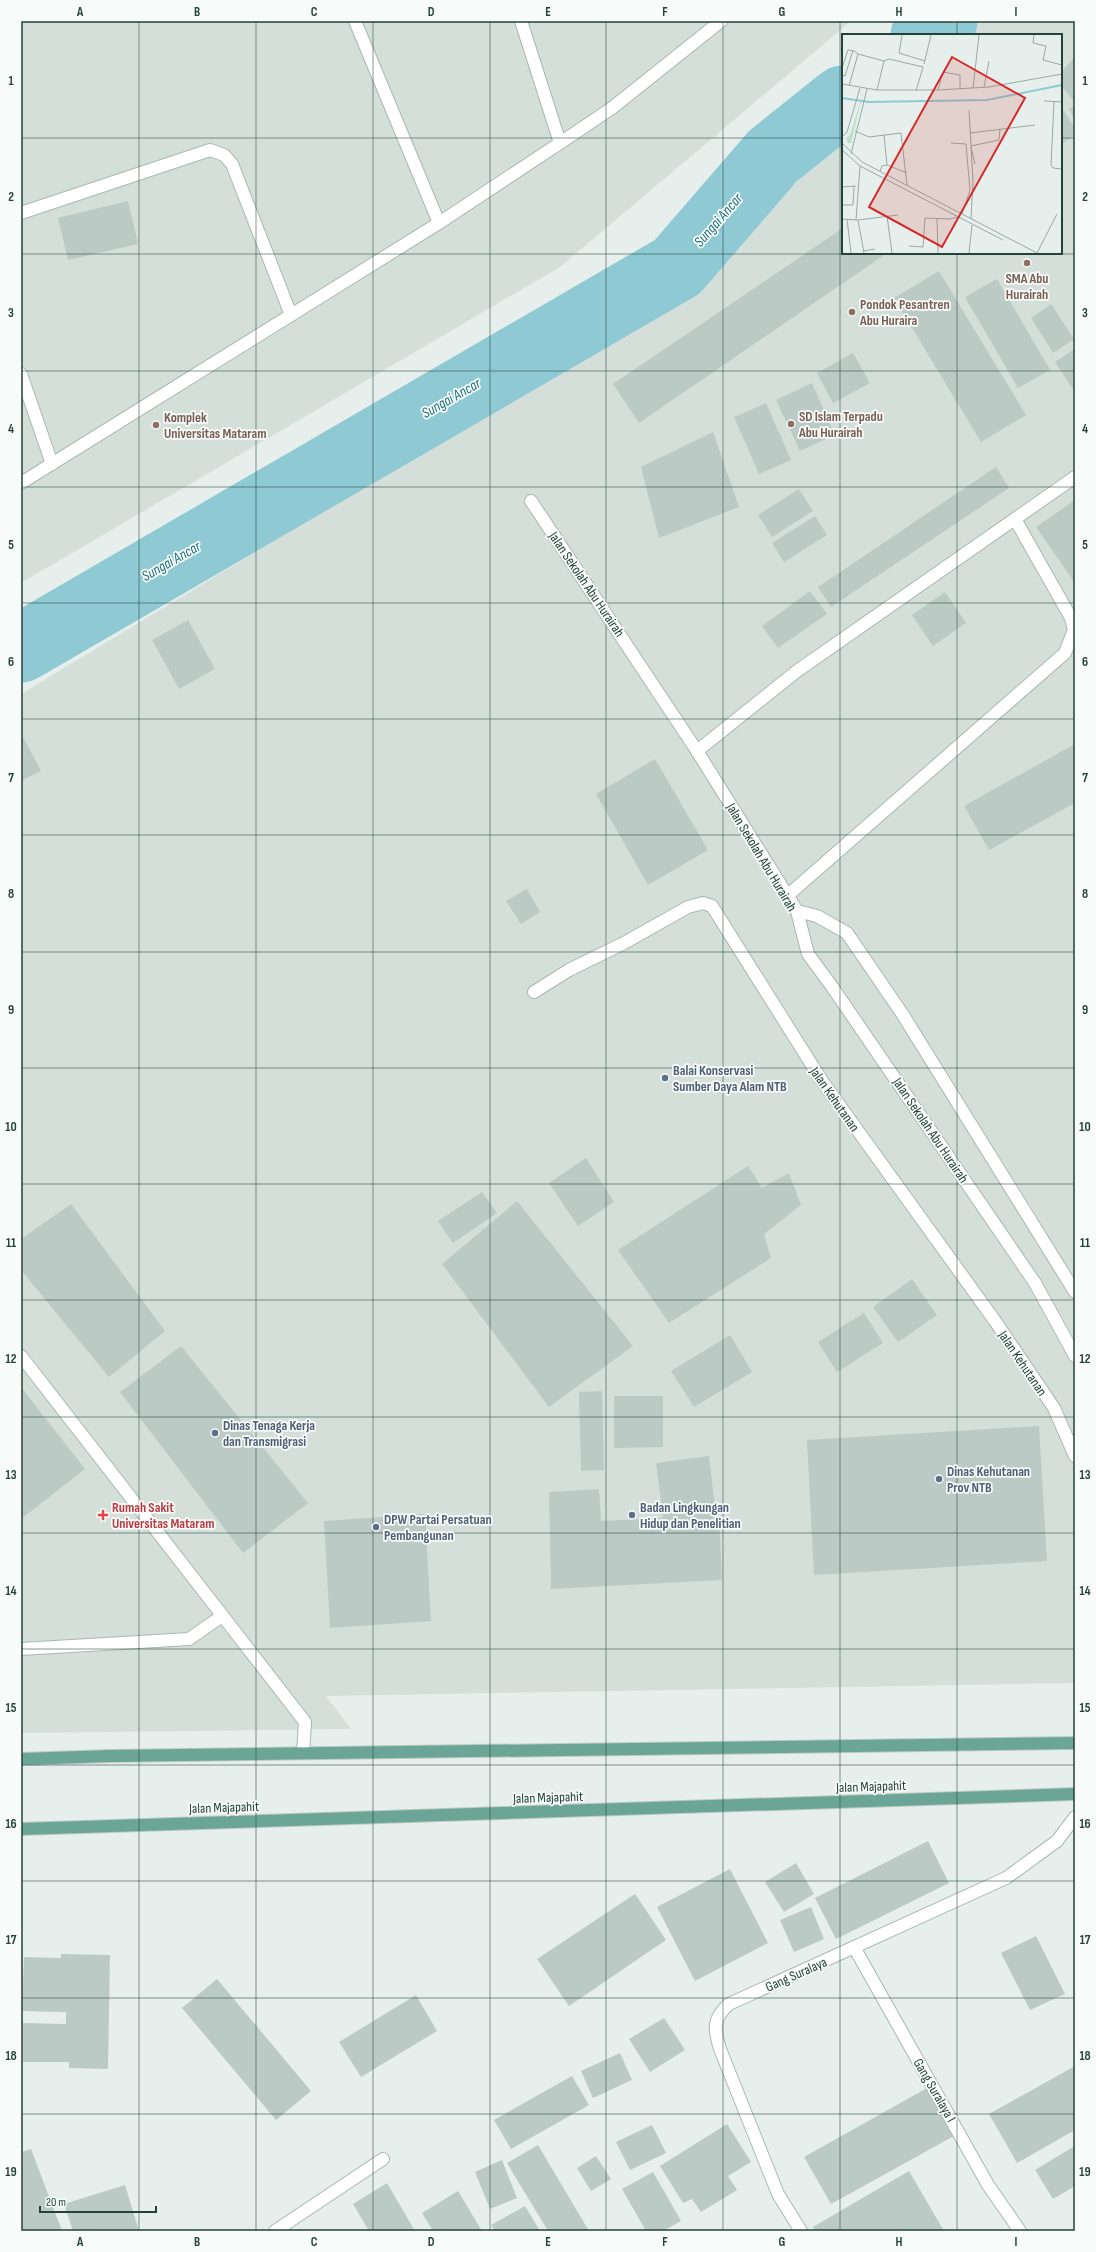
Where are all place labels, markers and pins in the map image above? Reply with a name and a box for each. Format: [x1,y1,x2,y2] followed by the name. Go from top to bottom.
[1022,258,1032,268] marker: SMA Abu Hurairah
[1006,270,1048,303] place label: SMA Abu Hurairah
[859,296,950,329] place label: Pondok Pesantren Abu Huraira
[847,307,857,317] marker: Pondok Pesantren Abu Huraira
[798,408,883,441] place label: SD Islam Terpadu Abu Hurairah
[164,409,266,442] place label: Komplek Universitas Mataram
[786,419,796,429] marker: SD Islam Terpadu Abu Hurairah
[151,420,161,430] marker: Komplek Universitas Mataram
[673,1062,787,1095] place label: Balai Konservasi Sumber Daya Alam NTB
[660,1073,670,1083] marker: Balai Konservasi Sumber Daya Alam NTB
[223,1417,315,1450] place label: Dinas Tenaga Kerja dan Transmigrasi
[210,1428,220,1438] marker: Dinas Tenaga Kerja dan Transmigrasi
[947,1463,1030,1496] place label: Dinas Kehutanan Prov NTB
[934,1474,944,1484] marker: Dinas Kehutanan Prov NTB
[112,1499,214,1532] place label: Rumah Sakit Universitas Mataram
[640,1499,741,1532] place label: Badan Lingkungan Hidup dan Penelitian
[97,1509,109,1521] marker: Rumah Sakit Universitas Mataram
[627,1510,637,1520] marker: Badan Lingkungan Hidup dan Penelitian
[384,1511,492,1544] place label: DPW Partai Persatuan Pembangunan
[371,1522,381,1532] marker: DPW Partai Persatuan Pembangunan

